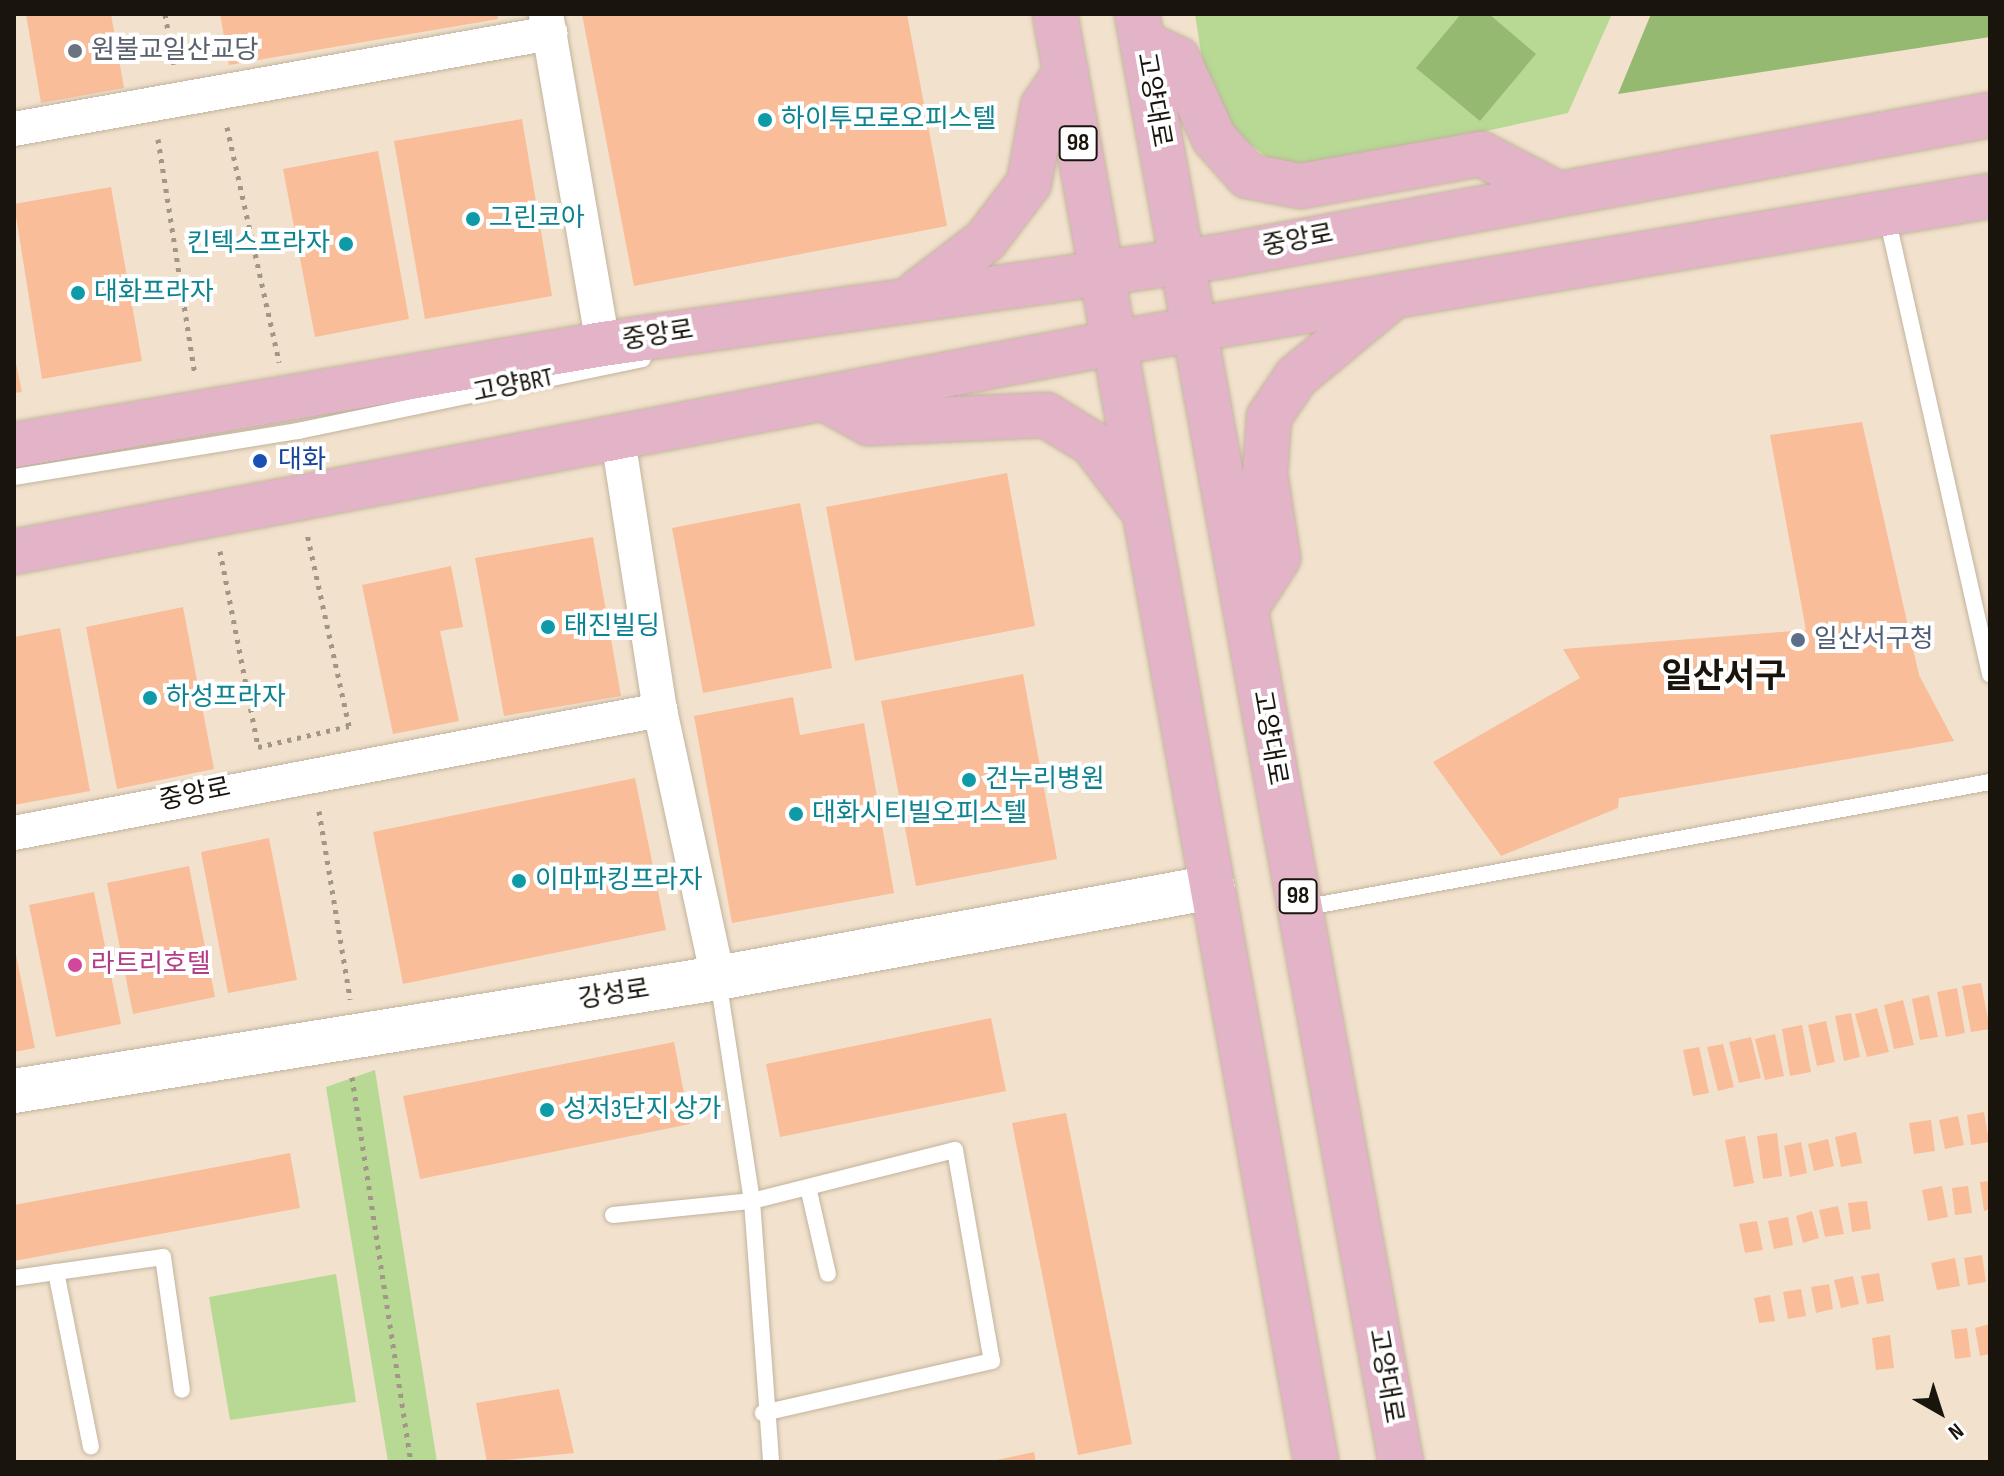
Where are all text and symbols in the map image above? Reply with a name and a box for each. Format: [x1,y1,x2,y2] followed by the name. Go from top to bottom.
[91,35,258,67] place label: 원불교일산교당
[66,42,84,60] marker: 원불교일산교당
[1129,50,1177,150] street label: 고양대로
[781,104,996,136] place label: 하이투모로오피스텔
[756,111,774,129] marker: 하이투모로오피스텔
[1058,123,1098,163] road number: 98
[489,203,585,235] place label: 그린코아
[464,210,482,228] marker: 그린코아
[1260,219,1336,263] street label: 중앙로
[186,228,330,260] place label: 킨텍스프라자
[337,235,355,253] marker: 킨텍스프라자
[94,277,214,309] place label: 대화프라자
[69,284,87,302] marker: 대화프라자
[620,315,696,357] street label: 중앙로
[470,362,556,410] street label: 고양BRT
[278,445,326,477] place label: 대화
[249,450,271,472] marker: 대화
[564,611,660,643] place label: 태진빌딩
[539,618,557,636] marker: 태진빌딩
[1814,624,1934,656] place label: 일산서구청
[1789,631,1807,649] marker: 일산서구청
[1661,657,1787,697] district label: 일산서구
[166,682,286,714] place label: 하성프라자
[1245,688,1293,788] street label: 고양대로
[141,689,159,707] marker: 하성프라자
[985,764,1105,796] place label: 건누리병원
[960,771,978,789] marker: 건누리병원
[157,772,233,818] street label: 중앙로
[812,798,1027,830] place label: 대화시티빌오피스텔
[787,805,805,823] marker: 대화시티빌오피스텔
[535,865,702,897] place label: 이마파킹프라자
[510,872,528,890] marker: 이마파킹프라자
[1278,876,1318,916] road number: 98
[91,949,211,981] place label: 라트리호텔
[66,956,84,974] marker: 라트리호텔
[576,974,652,1016] street label: 강성로
[563,1094,722,1126] place label: 성저3단지 상가
[538,1101,556,1119] marker: 성저3단지 상가
[1361,1326,1409,1426] street label: 고양대로
[1900,1372,1980,1452] north arrow
[1942,1417,1968,1445] text: N

